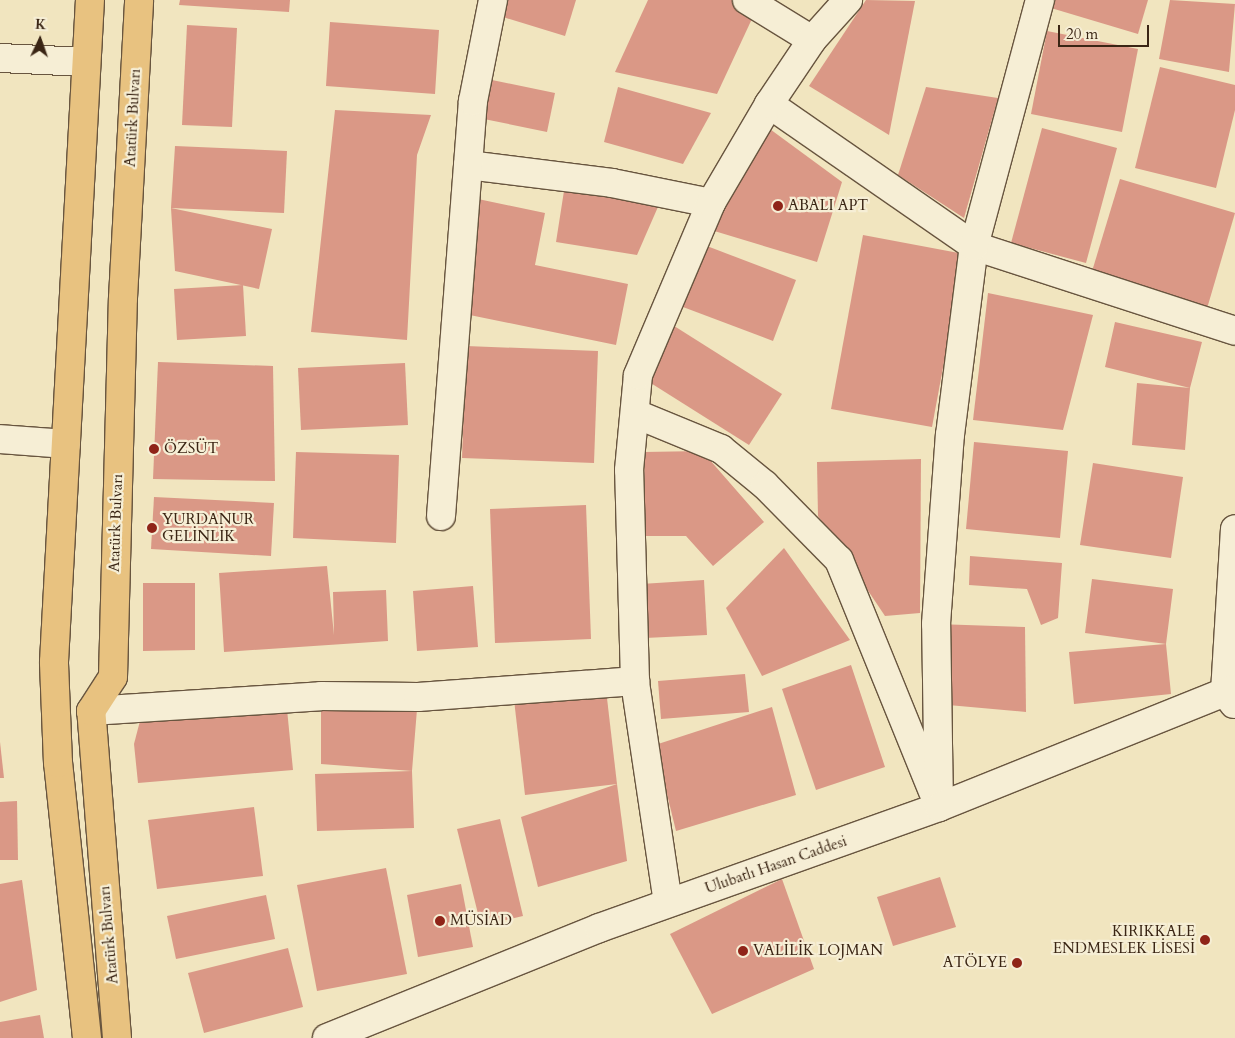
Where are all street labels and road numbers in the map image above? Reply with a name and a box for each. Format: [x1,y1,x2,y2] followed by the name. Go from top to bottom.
[121,68,145,168] street label: Atatürk Bulvarı
[105,474,127,572] street label: Atatürk Bulvarı
[703,832,849,898] street label: Ulubatlı Hasan Caddesi
[96,885,122,985] street label: Atatürk Bulvarı

